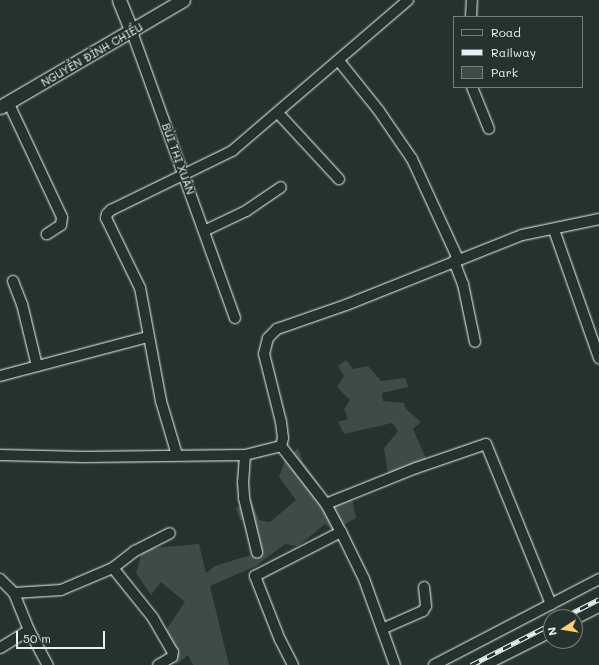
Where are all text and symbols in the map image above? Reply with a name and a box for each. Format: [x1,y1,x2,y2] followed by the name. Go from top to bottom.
[453,16,583,88] legend
[39,21,145,89] street label: NGUYỄN ĐÌNH CHIỂU
[491,24,521,40] text: Road
[491,44,536,60] text: Railway
[491,64,518,80] text: Park
[159,121,197,197] street label: BÙI THỊ XUÂN
[543,609,583,649] north arrow
[18,623,107,649] scale bar
[544,626,560,637] text: N
[23,630,51,646] text: 50 m

